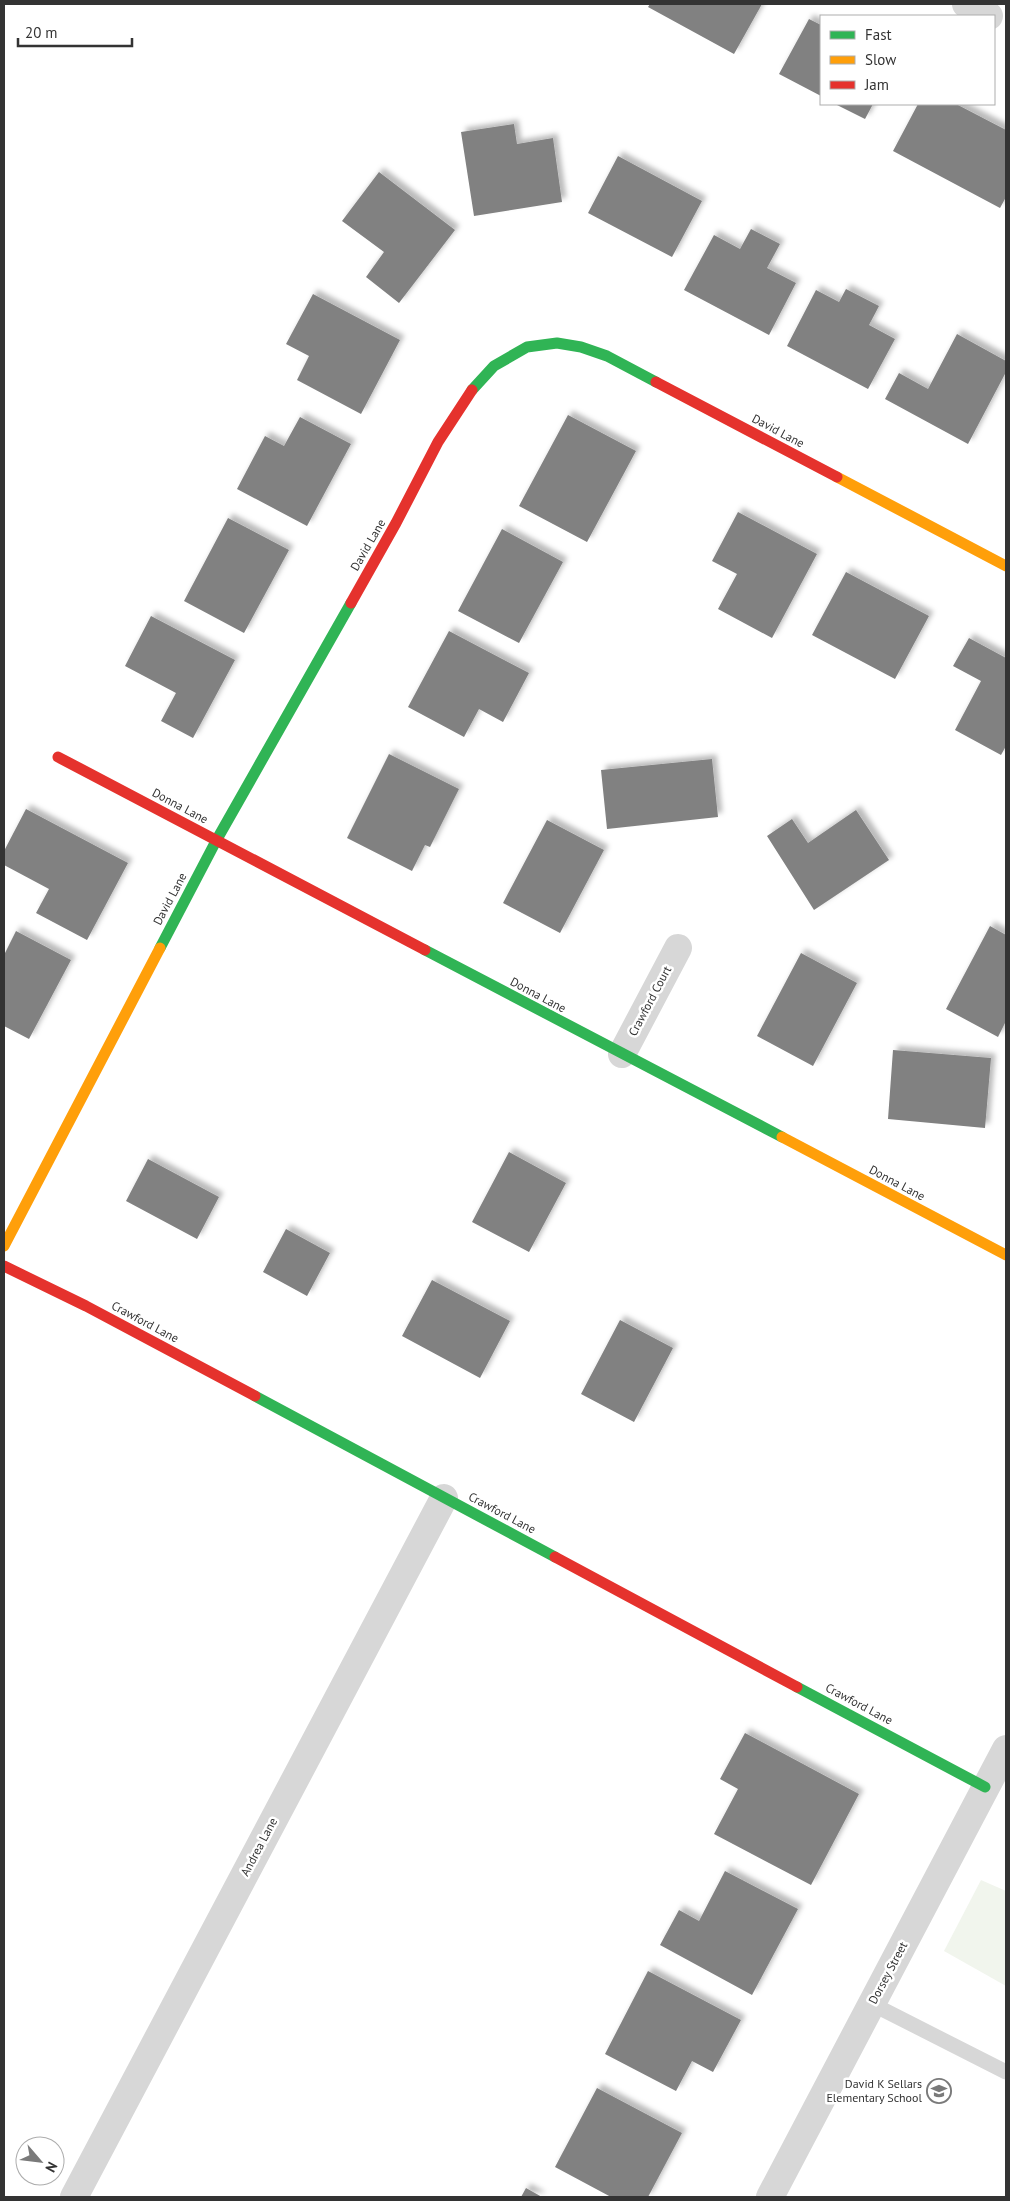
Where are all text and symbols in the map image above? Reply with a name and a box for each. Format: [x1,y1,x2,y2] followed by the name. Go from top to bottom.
[18,15,131,47] scale bar
[820,15,995,105] legend
[25,23,58,42] text: 20 m
[865,25,892,44] text: Fast
[865,50,896,69] text: Slow
[864,75,889,94] text: Jam
[750,411,807,451] street label: David Lane
[347,516,388,573] street label: David Lane
[150,785,211,827] street label: Donna Lane
[150,870,190,927] street label: David Lane
[625,963,674,1038] street label: Crawford Court
[508,974,569,1016] street label: Donna Lane
[867,1162,928,1204] street label: Donna Lane
[109,1298,181,1346] street label: Crawford Lane
[466,1489,538,1537] street label: Crawford Lane
[823,1680,895,1728] street label: Crawford Lane
[237,1815,280,1879] street label: Andrea Lane
[865,1939,910,2006] street label: Dorsey Street
[826,2076,922,2105] place label: David K Sellars Elementary School
[926,2078,952,2104] school or university icon: David K Sellars Elementary School
[15,2136,65,2186] north arrow
[41,2159,62,2175] text: N

